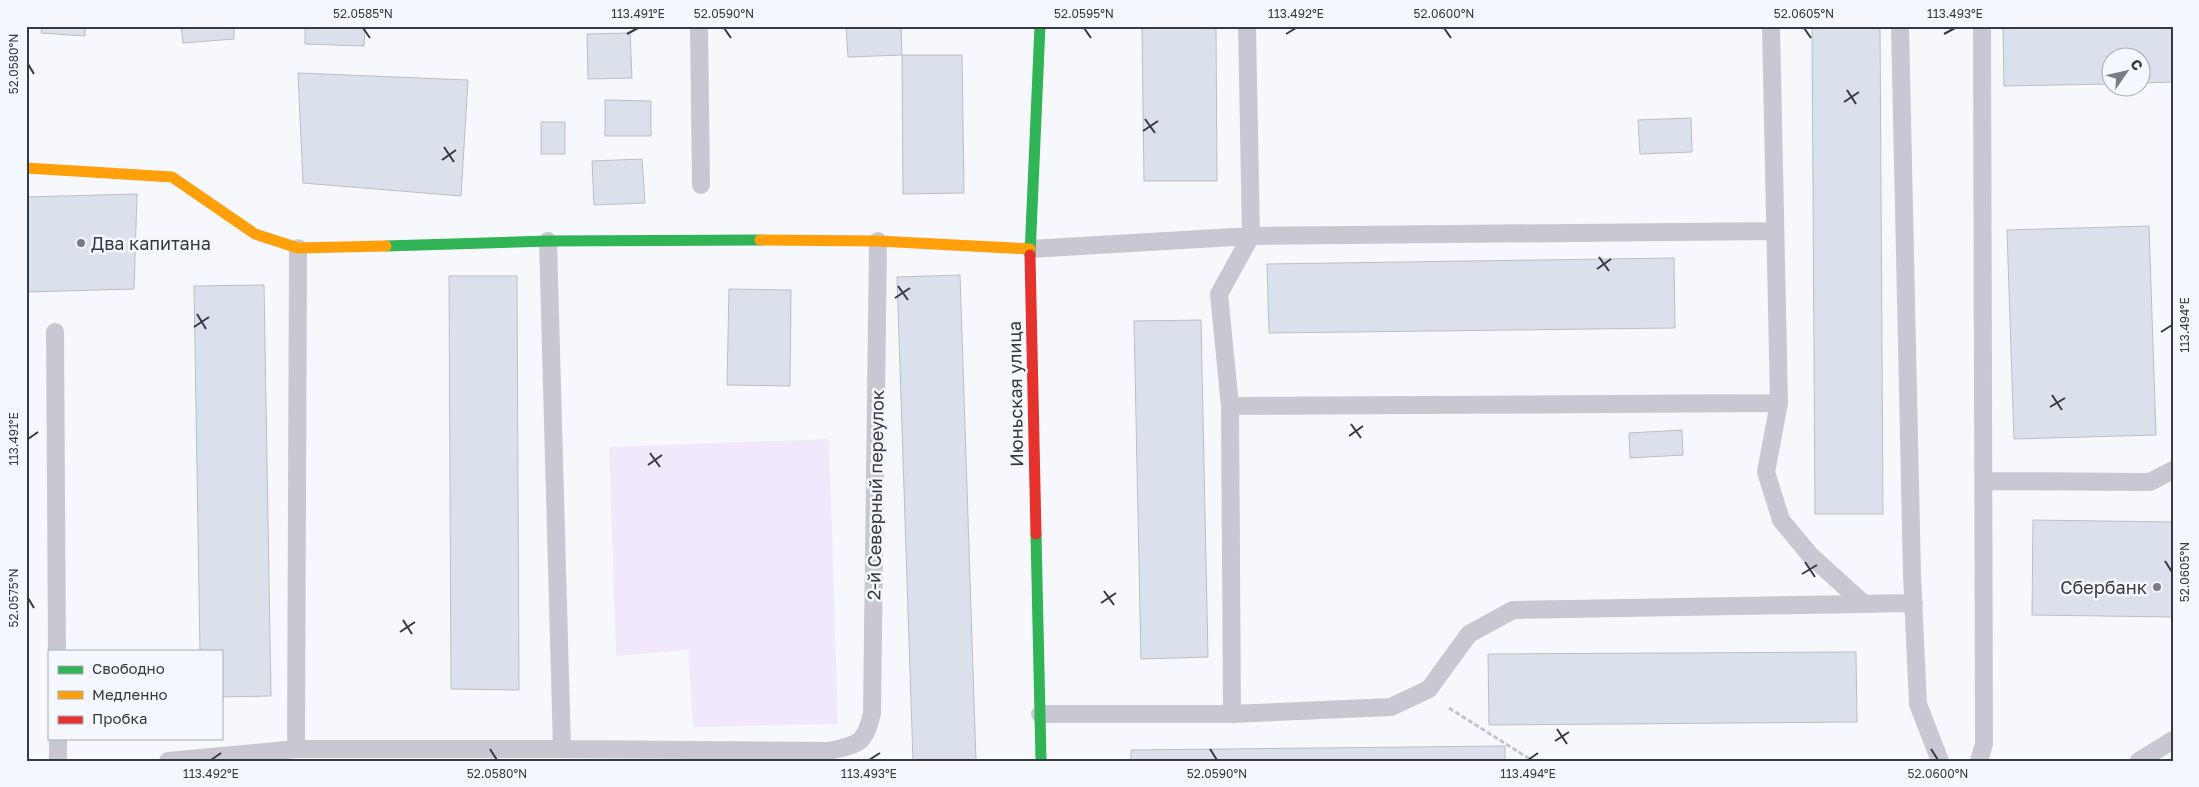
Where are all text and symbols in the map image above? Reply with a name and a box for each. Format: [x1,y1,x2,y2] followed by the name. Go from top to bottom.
[333,6,393,21] text: 52.0585°N
[611,6,665,21] text: 113.491°E
[694,6,754,21] text: 52.0590°N
[1054,6,1114,21] text: 52.0595°N
[1268,6,1324,21] text: 113.492°E
[1414,6,1474,21] text: 52.0600°N
[1774,6,1834,21] text: 52.0605°N
[1927,6,1983,21] text: 113.493°E
[6,34,21,94] text: 52.0580°N
[2102,48,2152,98] north arrow
[2127,56,2147,73] text: С
[91,232,211,254] place label: Два капитана
[75,237,87,249] marker: Два капитана
[2177,297,2192,353] text: 113.494°E
[1003,321,1027,467] street label: Июньская улица
[862,390,888,600] street label: 2-й Северный переулок
[6,412,21,466] text: 113.491°E
[2177,542,2192,602] text: 52.0605°N
[6,568,21,628] text: 52.0575°N
[2060,576,2147,598] place label: Сбербанк
[2151,581,2163,593] marker: Сбербанк
[48,650,222,740] legend
[92,659,165,677] text: Свободно
[92,685,168,703] text: Медленно
[92,709,147,727] text: Пробка
[183,766,239,781] text: 113.492°E
[467,766,527,781] text: 52.0580°N
[841,766,897,781] text: 113.493°E
[1187,766,1247,781] text: 52.0590°N
[1500,766,1556,781] text: 113.494°E
[1908,766,1968,781] text: 52.0600°N

